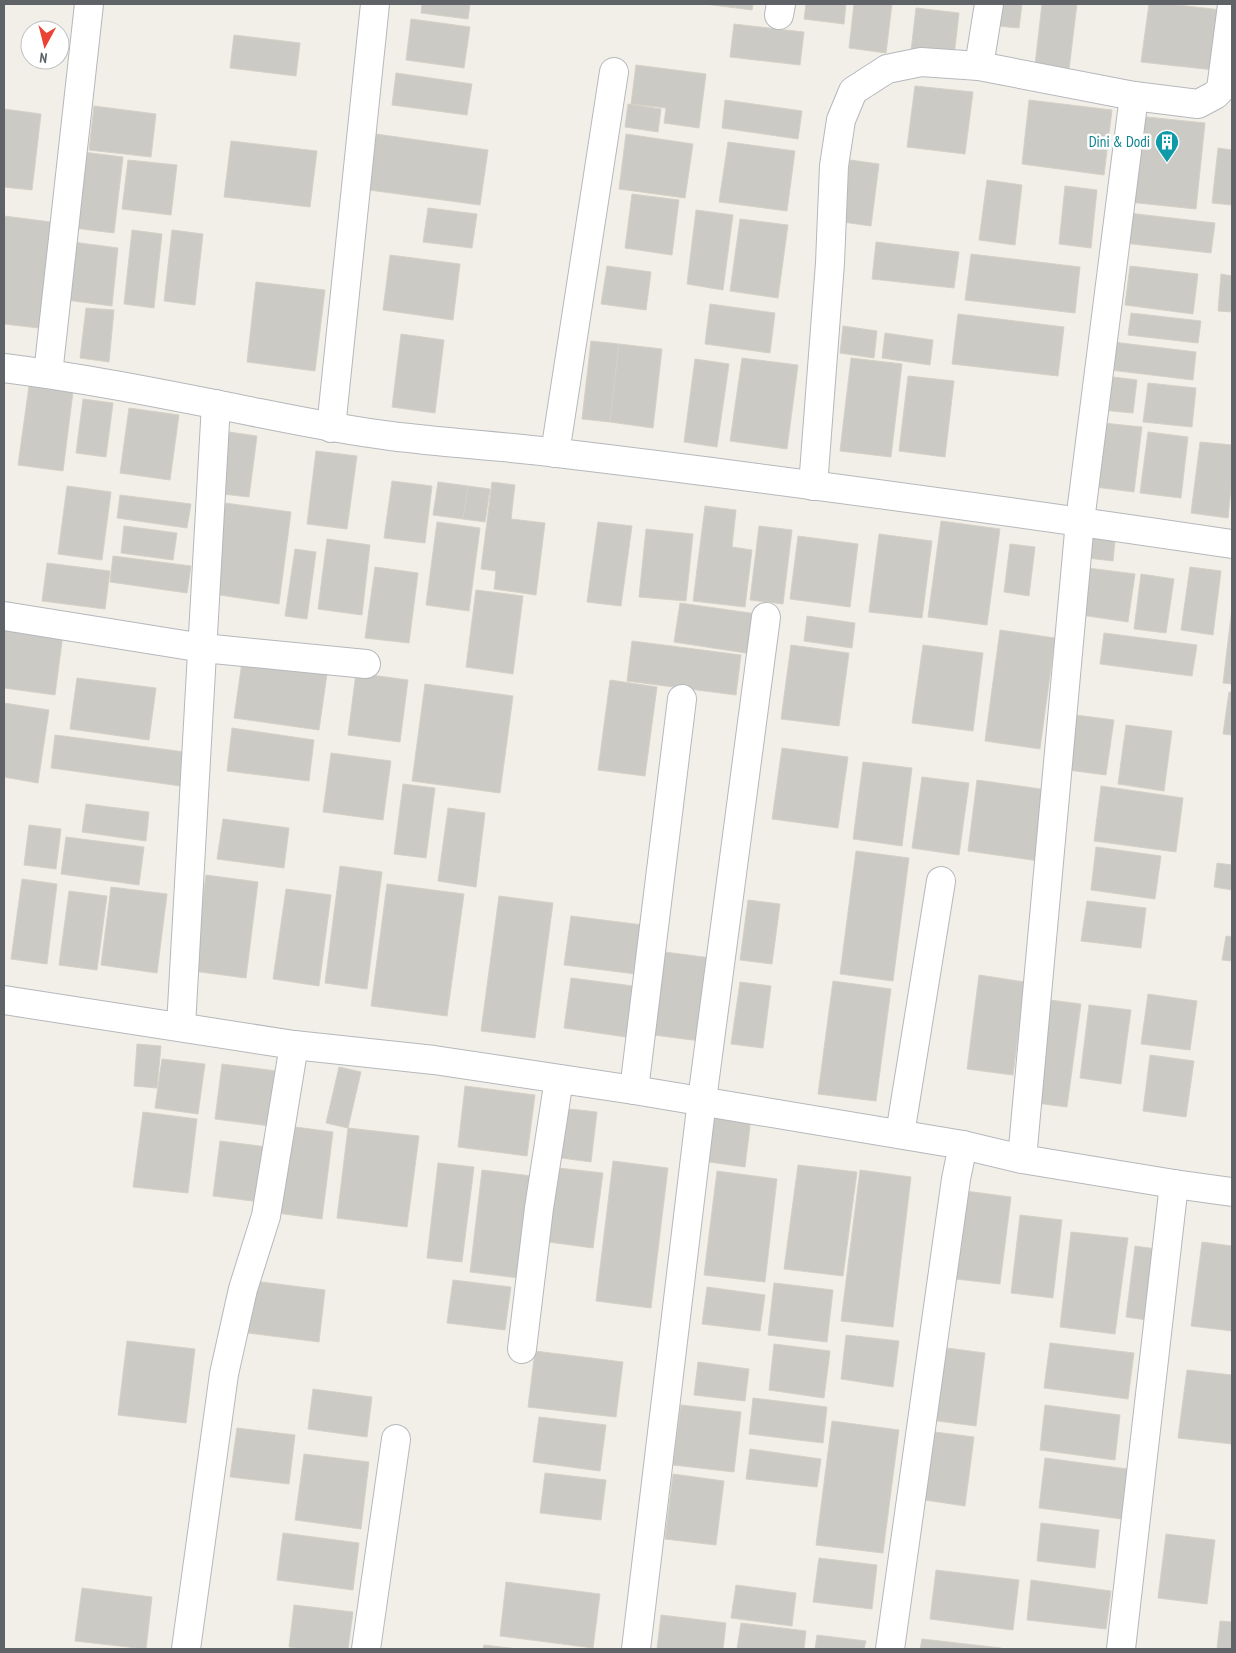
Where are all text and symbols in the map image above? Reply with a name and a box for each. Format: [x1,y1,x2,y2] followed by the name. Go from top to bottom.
[20,20,70,70] north arrow
[39,49,48,67] text: N
[1154,129,1180,163] building icon: Dini & Dodi
[1089,132,1150,151] place label: Dini & Dodi

